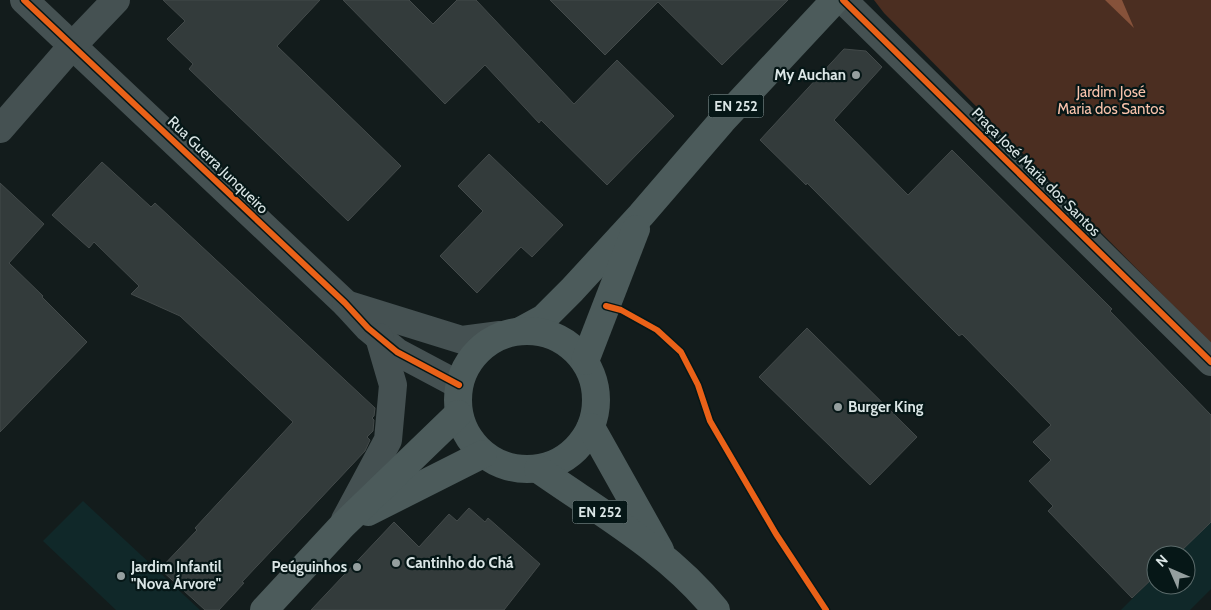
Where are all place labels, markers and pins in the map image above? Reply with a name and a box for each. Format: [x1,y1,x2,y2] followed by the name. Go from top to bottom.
[774,66,846,84] place label: My Auchan
[850,69,862,81] marker: My Auchan
[848,398,924,416] place label: Burger King
[832,401,844,413] marker: Burger King
[406,554,514,572] place label: Cantinho do Chá
[390,557,402,569] marker: Cantinho do Chá
[130,558,222,593] place label: Jardim Infantil "Nova Árvore"
[271,558,347,576] place label: Peúguinhos
[351,561,363,573] marker: Peúguinhos
[115,570,127,582] marker: Jardim Infantil "Nova Árvore"

